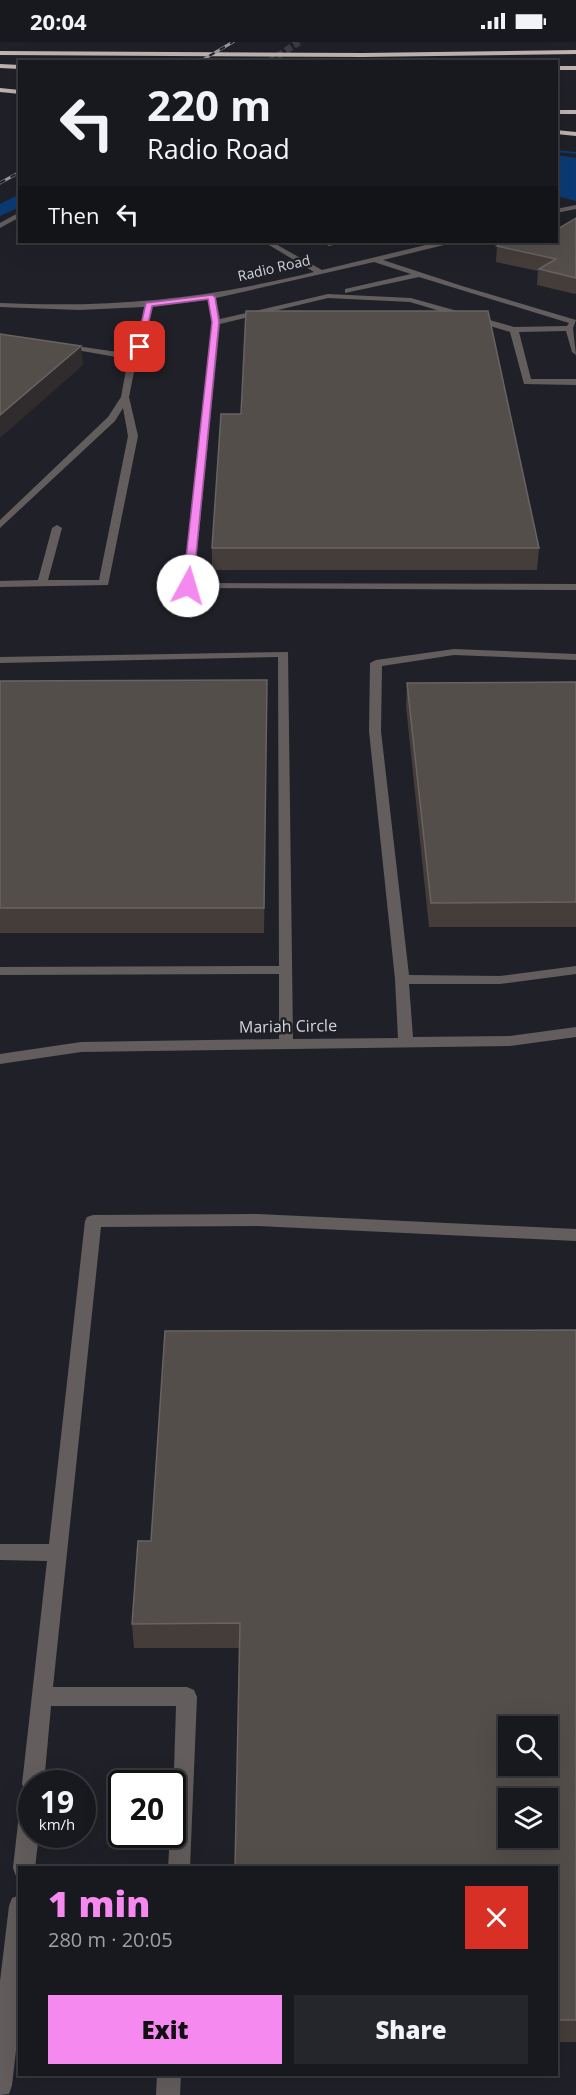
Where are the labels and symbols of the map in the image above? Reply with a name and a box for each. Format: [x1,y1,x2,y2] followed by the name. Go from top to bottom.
[236,250,312,285] street label: Radio Road
[114,321,165,372] pin
[156,554,220,618] position arrow
[239,1014,337,1038] street label: Mariah Circle
[108,1770,186,1848] speed limit sign: 20

